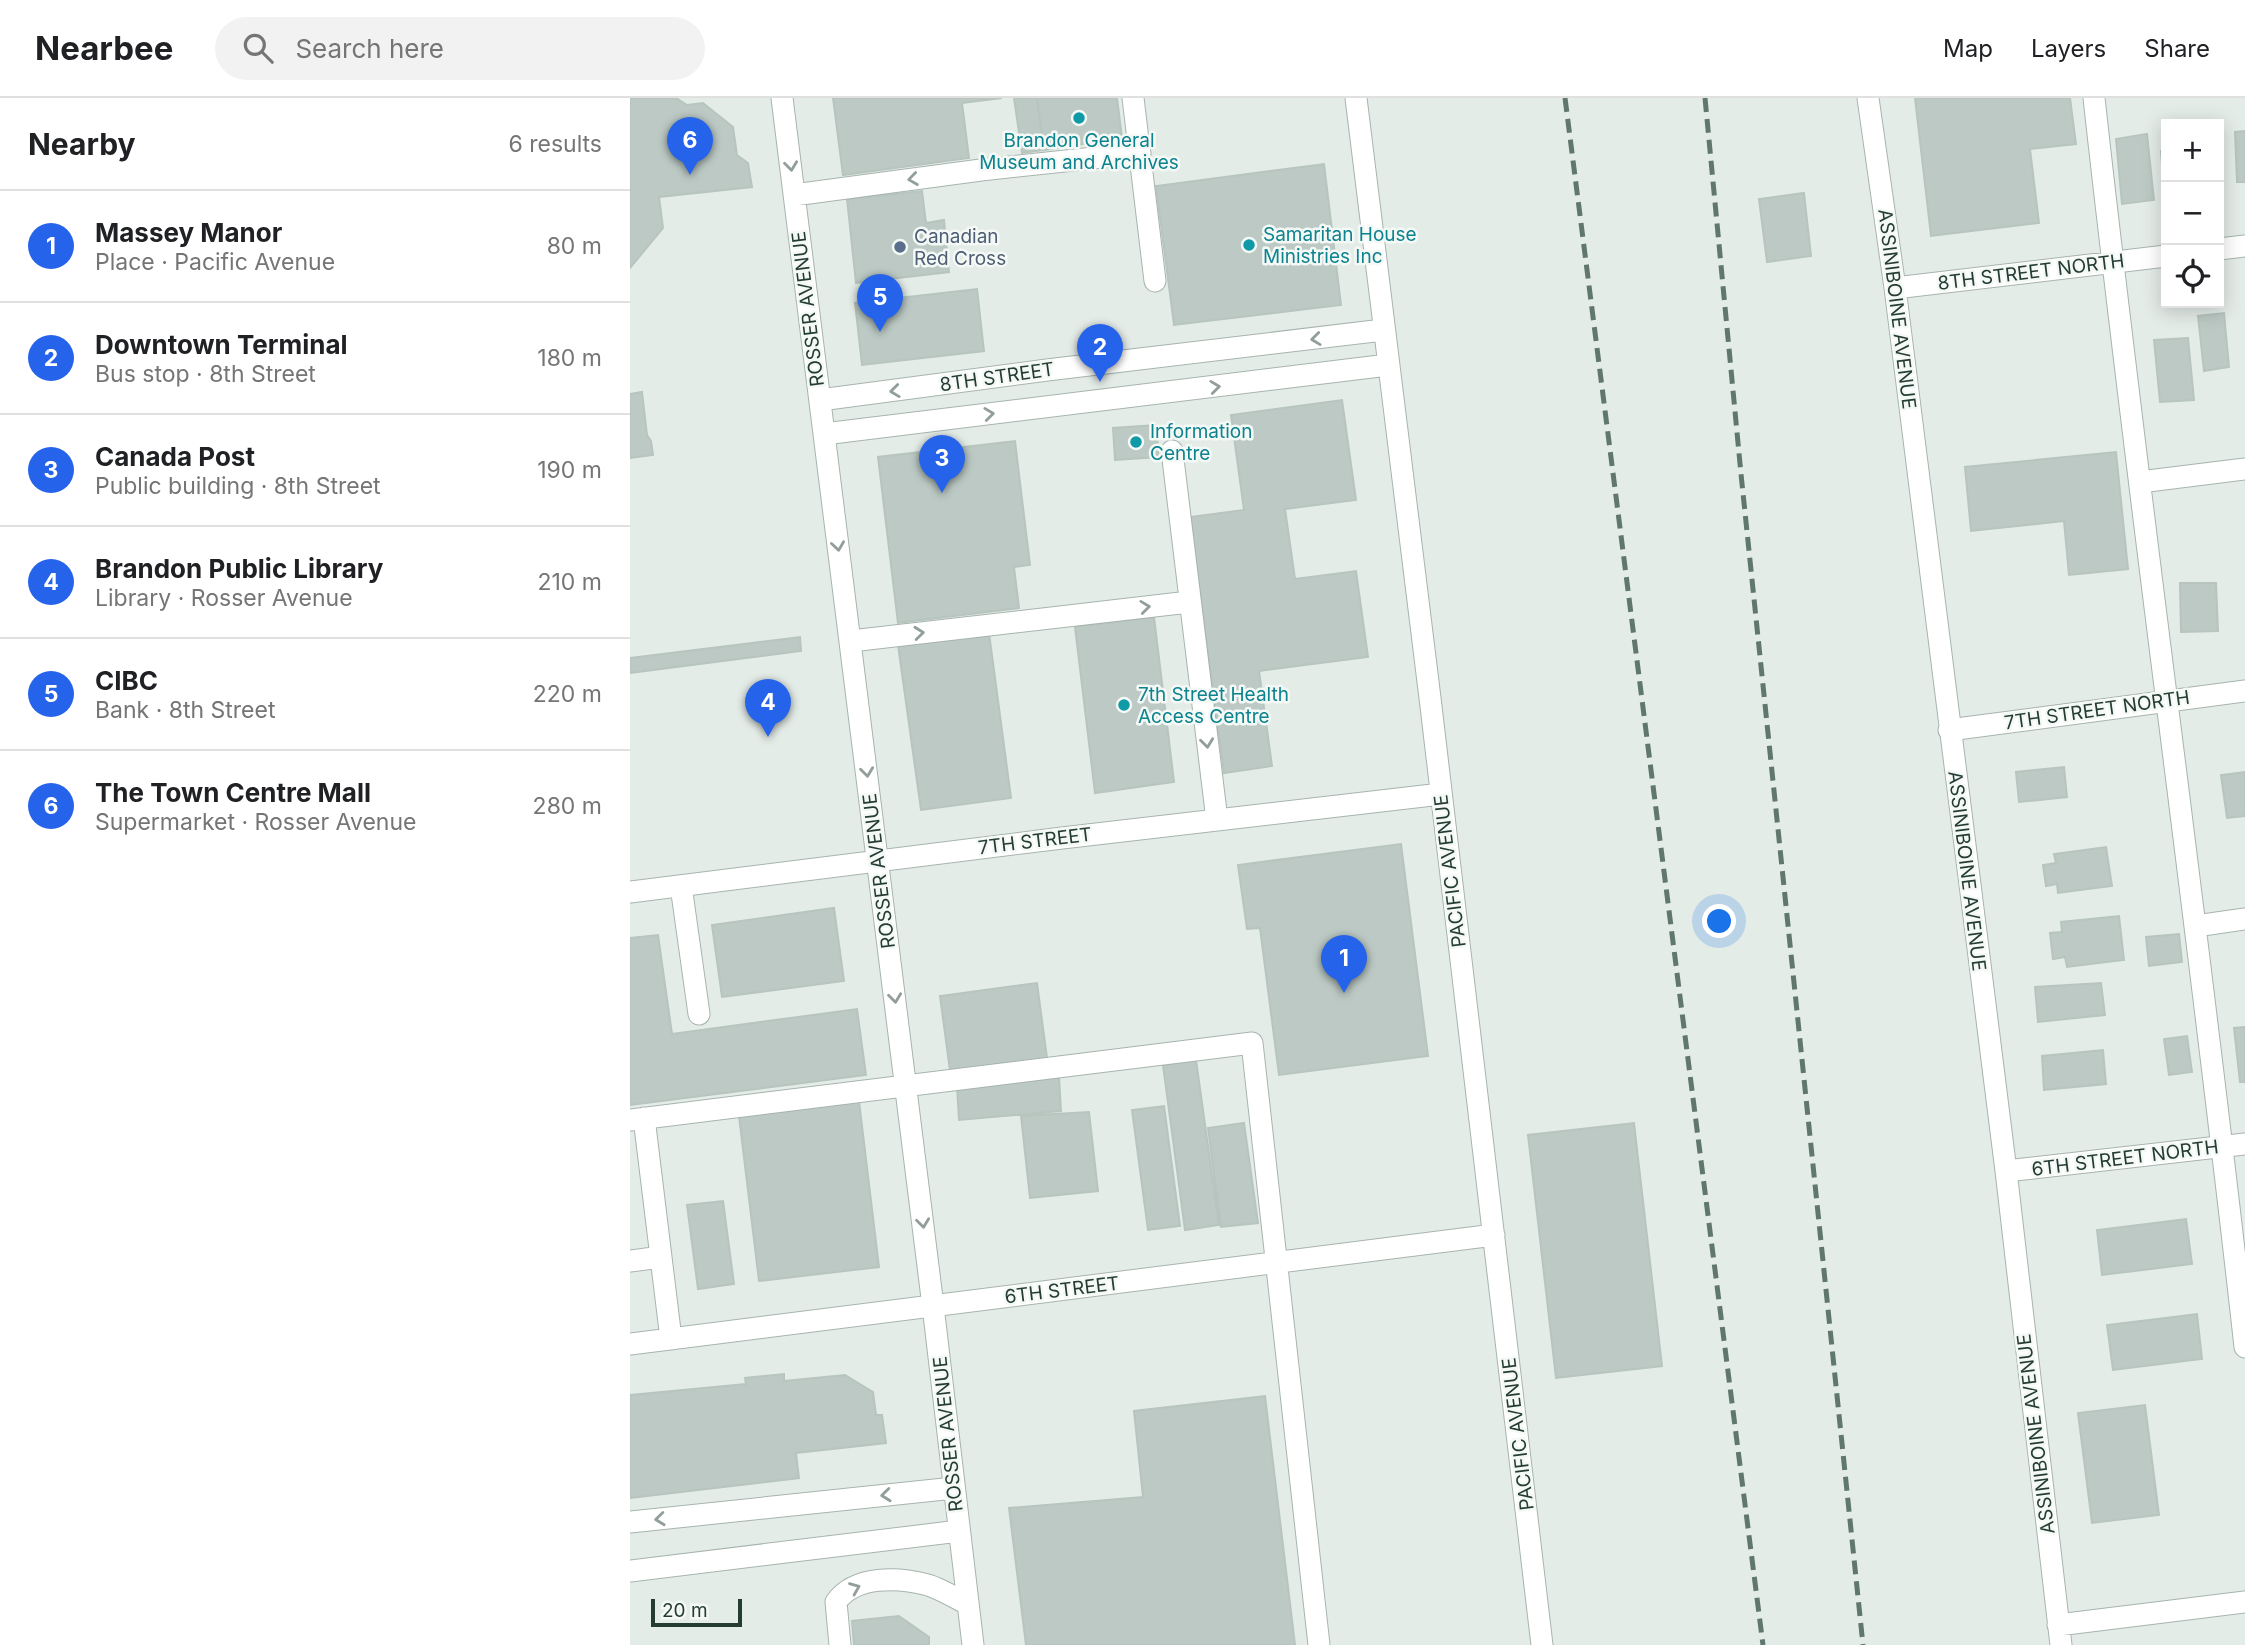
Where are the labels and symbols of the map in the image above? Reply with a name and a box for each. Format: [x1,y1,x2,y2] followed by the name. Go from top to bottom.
[1071,110,1087,126] marker: Brandon General Museum and Archives
[667,117,713,175] pin: 6
[979,129,1179,174] place label: Brandon General Museum and Archives
[783,160,798,172] one-way arrow
[907,171,919,186] one-way arrow
[1873,208,1921,410] street label: ASSINIBOINE AVENUE
[1263,223,1417,268] place label: Samaritan House Ministries Inc
[914,225,1006,270] place label: Canadian Red Cross
[787,230,829,388] street label: ROSSER AVENUE
[1241,237,1257,253] marker: Samaritan House Ministries Inc
[892,239,908,255] marker: Canadian Red Cross
[1936,249,2126,295] street label: 8TH STREET NORTH
[857,274,903,332] pin: 5
[1077,324,1123,382] pin: 2
[1310,331,1321,346] one-way arrow
[938,358,1056,396] street label: 8TH STREET
[1209,379,1221,394] one-way arrow
[890,383,901,398] one-way arrow
[983,406,995,421] one-way arrow
[1150,420,1252,465] place label: Information Centre
[1128,434,1144,450] marker: Information Centre
[919,435,965,493] pin: 3
[831,540,846,552] one-way arrow
[1139,600,1150,615] one-way arrow
[913,625,924,640] one-way arrow
[745,679,791,737] pin: 4
[1138,683,1289,728] place label: 7th Street Health Access Centre
[2003,686,2191,734] street label: 7TH STREET NORTH
[1116,697,1132,713] marker: 7th Street Health Access Centre
[1200,737,1215,748] one-way arrow
[859,766,874,778] one-way arrow
[1943,770,1991,972] street label: ASSINIBOINE AVENUE
[858,792,900,950] street label: ROSSER AVENUE
[1429,793,1471,949] street label: PACIFIC AVENUE
[977,823,1093,859] street label: 7TH STREET
[1702,904,1736,938] your location
[1321,935,1367,993] pin: 1
[887,992,902,1004] one-way arrow
[2030,1135,2220,1181] street label: 6TH STREET NORTH
[915,1218,930,1229] one-way arrow
[1003,1272,1121,1308] street label: 6TH STREET
[2012,1333,2060,1535] street label: ASSINIBOINE AVENUE
[928,1355,968,1513] street label: ROSSER AVENUE
[1497,1356,1539,1512] street label: PACIFIC AVENUE
[880,1488,892,1503] one-way arrow
[654,1511,665,1526] one-way arrow
[849,1582,861,1596] one-way arrow
[651,1596,742,1628] scale bar

